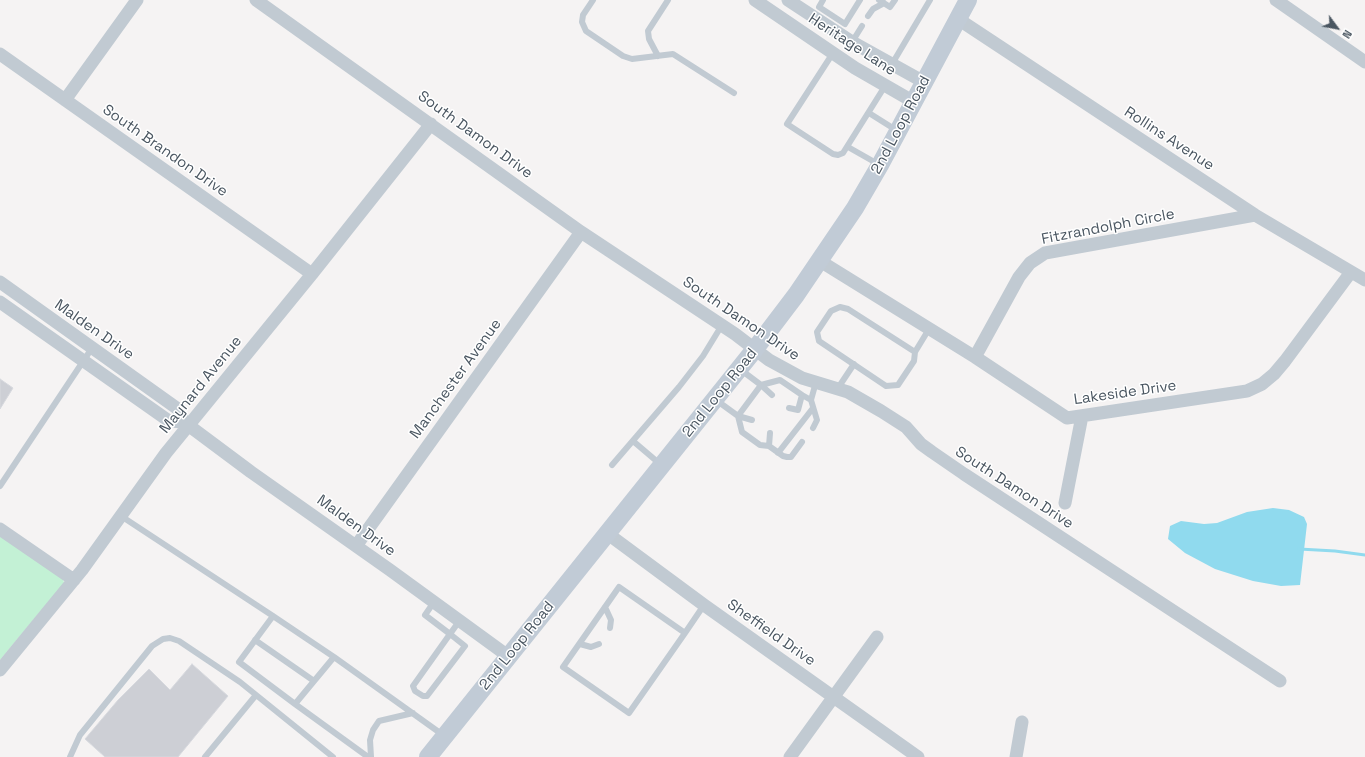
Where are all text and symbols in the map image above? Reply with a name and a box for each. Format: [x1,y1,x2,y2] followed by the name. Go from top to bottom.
[1317,8,1357,48] north arrow
[805,10,899,80] street label: Heritage Lane
[1339,28,1355,41] text: N
[868,73,934,177] street label: 2nd Loop Road
[414,87,536,183] street label: South Damon Drive
[99,101,231,201] street label: South Brandon Drive
[1121,103,1217,175] street label: Rollins Avenue
[1040,205,1176,249] street label: Fitzrandolph Circle
[679,273,803,365] street label: South Damon Drive
[51,296,137,364] street label: Malden Drive
[407,316,505,442] street label: Manchester Avenue
[156,333,246,437] street label: Maynard Avenue
[679,345,761,441] street label: 2nd Loop Road
[1073,377,1177,409] street label: Lakeside Drive
[952,443,1076,533] street label: South Damon Drive
[313,491,399,561] street label: Malden Drive
[723,596,819,670] street label: Sheffield Drive
[476,598,558,694] street label: 2nd Loop Road

